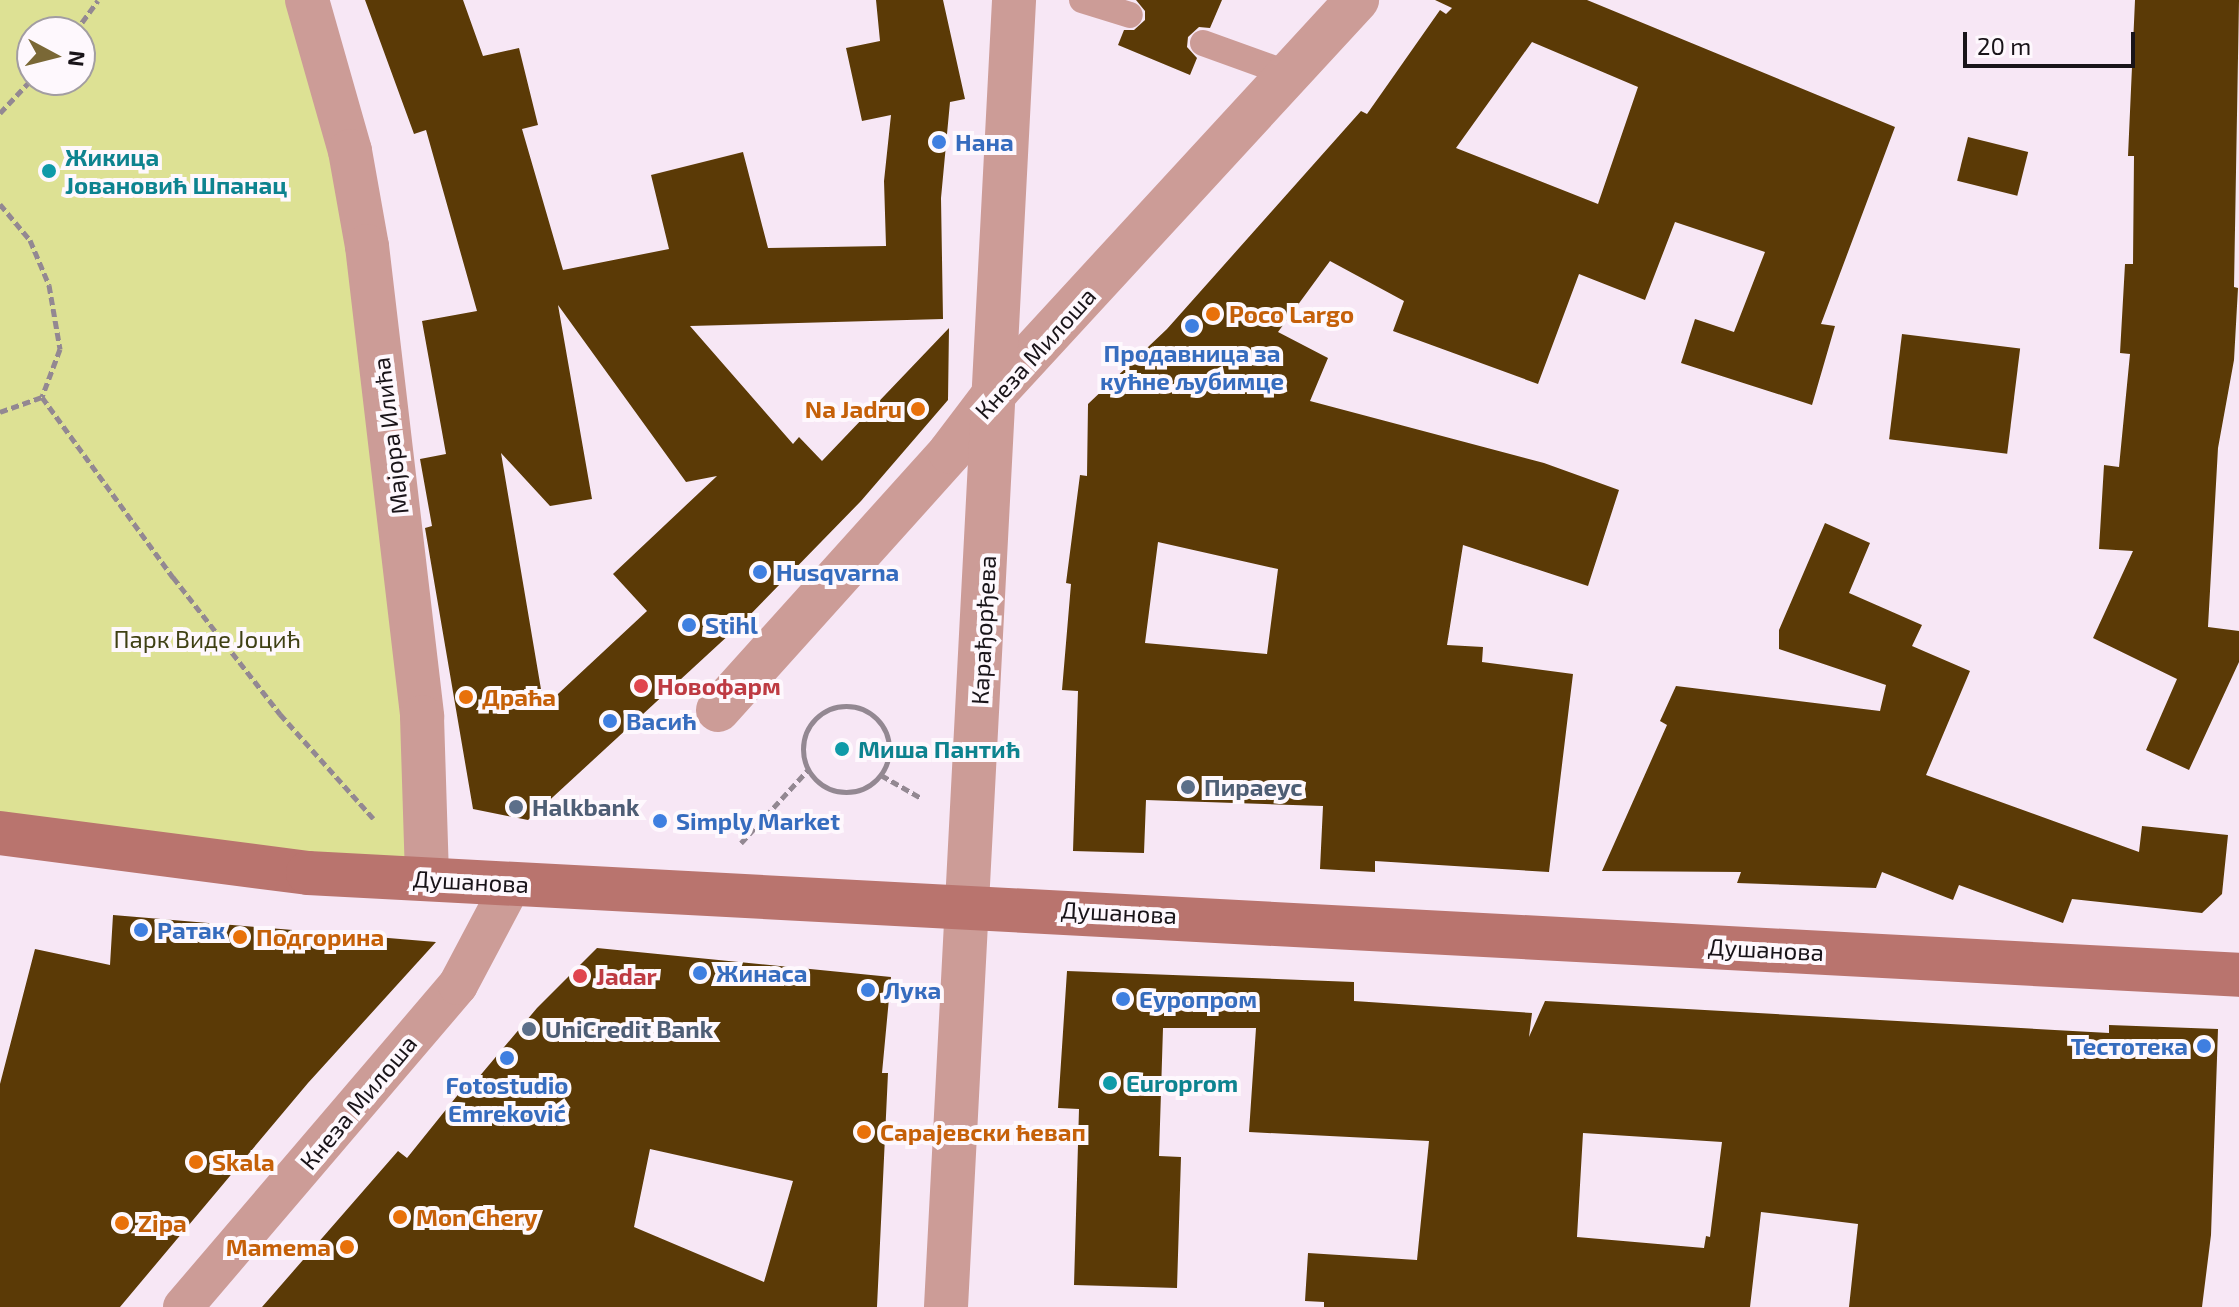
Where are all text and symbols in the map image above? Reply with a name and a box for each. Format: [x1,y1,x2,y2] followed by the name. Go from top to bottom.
[16,16,96,96] north arrow
[1967,16,2139,66] scale bar
[1977,31,2031,60] text: 20 m
[64,49,92,68] text: N
[955,128,1014,156] place label: Нана
[930,133,948,151] marker: Нана
[65,143,287,199] place label: Жикица Јовановић Шпанац
[40,162,58,180] marker: Жикица Јовановић Шпанац
[969,281,1101,425] street label: Кнеза Милоша
[1229,300,1354,328] place label: Poco Largo
[1204,305,1222,323] marker: Poco Largo
[1183,317,1201,335] marker: Продавница за кућне љубимце
[1100,339,1284,395] place label: Продавница за кућне љубимце
[366,356,414,516] street label: Мајора Илића
[804,395,902,423] place label: Na Jadru
[909,400,927,418] marker: Na Jadru
[965,554,1001,706] street label: Карађорђева
[776,558,899,586] place label: Husqvarna
[751,563,769,581] marker: Husqvarna
[705,611,758,639] place label: Stihl
[680,616,698,634] marker: Stihl
[113,625,301,653] park label: Парк Виде Јоцић
[657,672,781,700] place label: Новофарм
[632,677,650,695] marker: Новофарм
[482,683,556,711] place label: Драћа
[457,688,475,706] marker: Драћа
[626,707,697,735] place label: Васић
[601,712,619,730] marker: Васић
[858,735,1020,763] place label: Миша Пантић
[833,740,851,758] marker: Миша Пантић
[1204,773,1303,801] place label: Пираеус
[1179,778,1197,796] marker: Пираеус
[532,793,639,821] place label: Halkbank
[507,798,525,816] marker: Halkbank
[676,807,841,835] place label: Simply Market
[651,812,669,830] marker: Simply Market
[412,864,530,898] street label: Душанова
[1060,895,1178,929] street label: Душанова
[157,916,225,944] place label: Ратак
[132,921,150,939] marker: Ратак
[256,923,384,951] place label: Подгорина
[231,928,249,946] marker: Подгорина
[1707,932,1825,966] street label: Душанова
[716,959,807,987] place label: Жинаса
[596,962,657,990] place label: Jadar
[691,964,709,982] marker: Жинаса
[571,967,589,985] marker: Jadar
[884,976,941,1004] place label: Лука
[859,981,877,999] marker: Лука
[1139,985,1257,1013] place label: Еуропром
[1114,990,1132,1008] marker: Еуропром
[545,1015,713,1043] place label: UniCredit Bank
[520,1020,538,1038] marker: UniCredit Bank
[293,1029,423,1175] street label: Кнеза Милоша
[2071,1032,2188,1060] place label: Тестотека
[2195,1037,2213,1055] marker: Тестотека
[498,1049,516,1067] marker: Fotostudio Emreković
[1126,1069,1238,1097] place label: Europrom
[445,1071,569,1127] place label: Fotostudio Emreković
[1101,1074,1119,1092] marker: Europrom
[880,1118,1086,1146] place label: Сарајевски ћевап
[855,1123,873,1141] marker: Сарајевски ћевап
[212,1148,275,1176] place label: Skala
[187,1153,205,1171] marker: Skala
[416,1203,538,1231] place label: Mon Chery
[391,1208,409,1226] marker: Mon Chery
[138,1209,187,1237] place label: Zipa
[113,1214,131,1232] marker: Zipa
[226,1233,331,1261] place label: Mamema
[338,1238,356,1256] marker: Mamema

